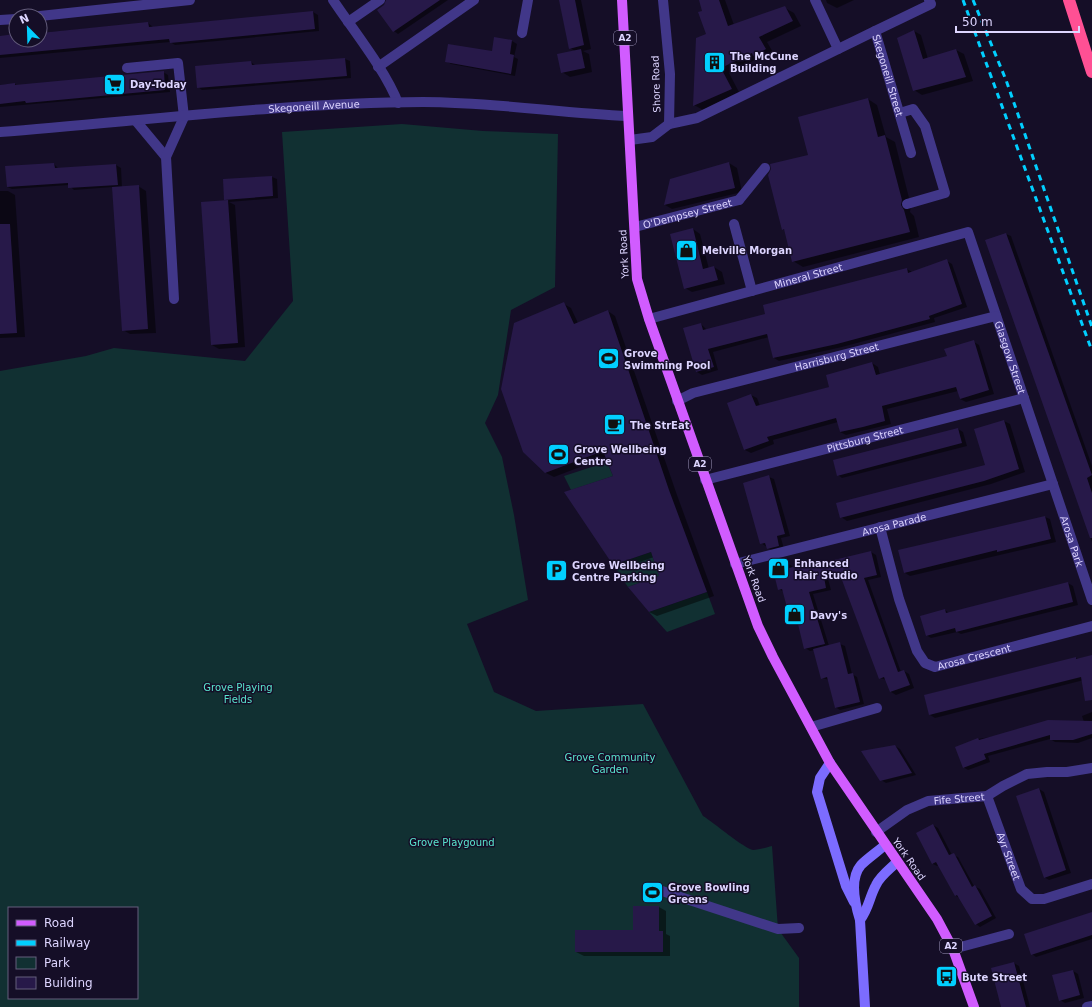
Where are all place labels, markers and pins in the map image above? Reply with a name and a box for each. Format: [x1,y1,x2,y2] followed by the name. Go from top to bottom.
[701,49,727,75] building icon: The McCune Building
[730,51,799,74] place label: The McCune Building
[101,71,127,97] supermarket icon: Day-Today
[130,79,187,90] place label: Day-Today
[673,237,699,263] shop icon: Melville Morgan
[702,245,792,256] place label: Melville Morgan
[595,346,621,372] sports icon: Grove Swimming Pool
[624,348,710,371] place label: Grove Swimming Pool
[601,412,627,438] cafe icon: The StrEat
[630,420,690,431] place label: The StrEat
[546,442,572,468] sports icon: Grove Wellbeing Centre
[574,444,667,467] place label: Grove Wellbeing Centre
[766,556,792,582] shop icon: Enhanced Hair Studio
[544,558,570,584] parking icon: Grove Wellbeing Centre Parking
[794,558,858,581] place label: Enhanced Hair Studio
[572,560,665,583] place label: Grove Wellbeing Centre Parking
[781,602,807,628] shop icon: Davy's
[810,610,847,621] place label: Davy's
[639,880,665,906] sports icon: Grove Bowling Greens
[668,882,750,905] place label: Grove Bowling Greens
[933,964,959,990] bus stop icon: Bute Street
[962,972,1027,983] place label: Bute Street

